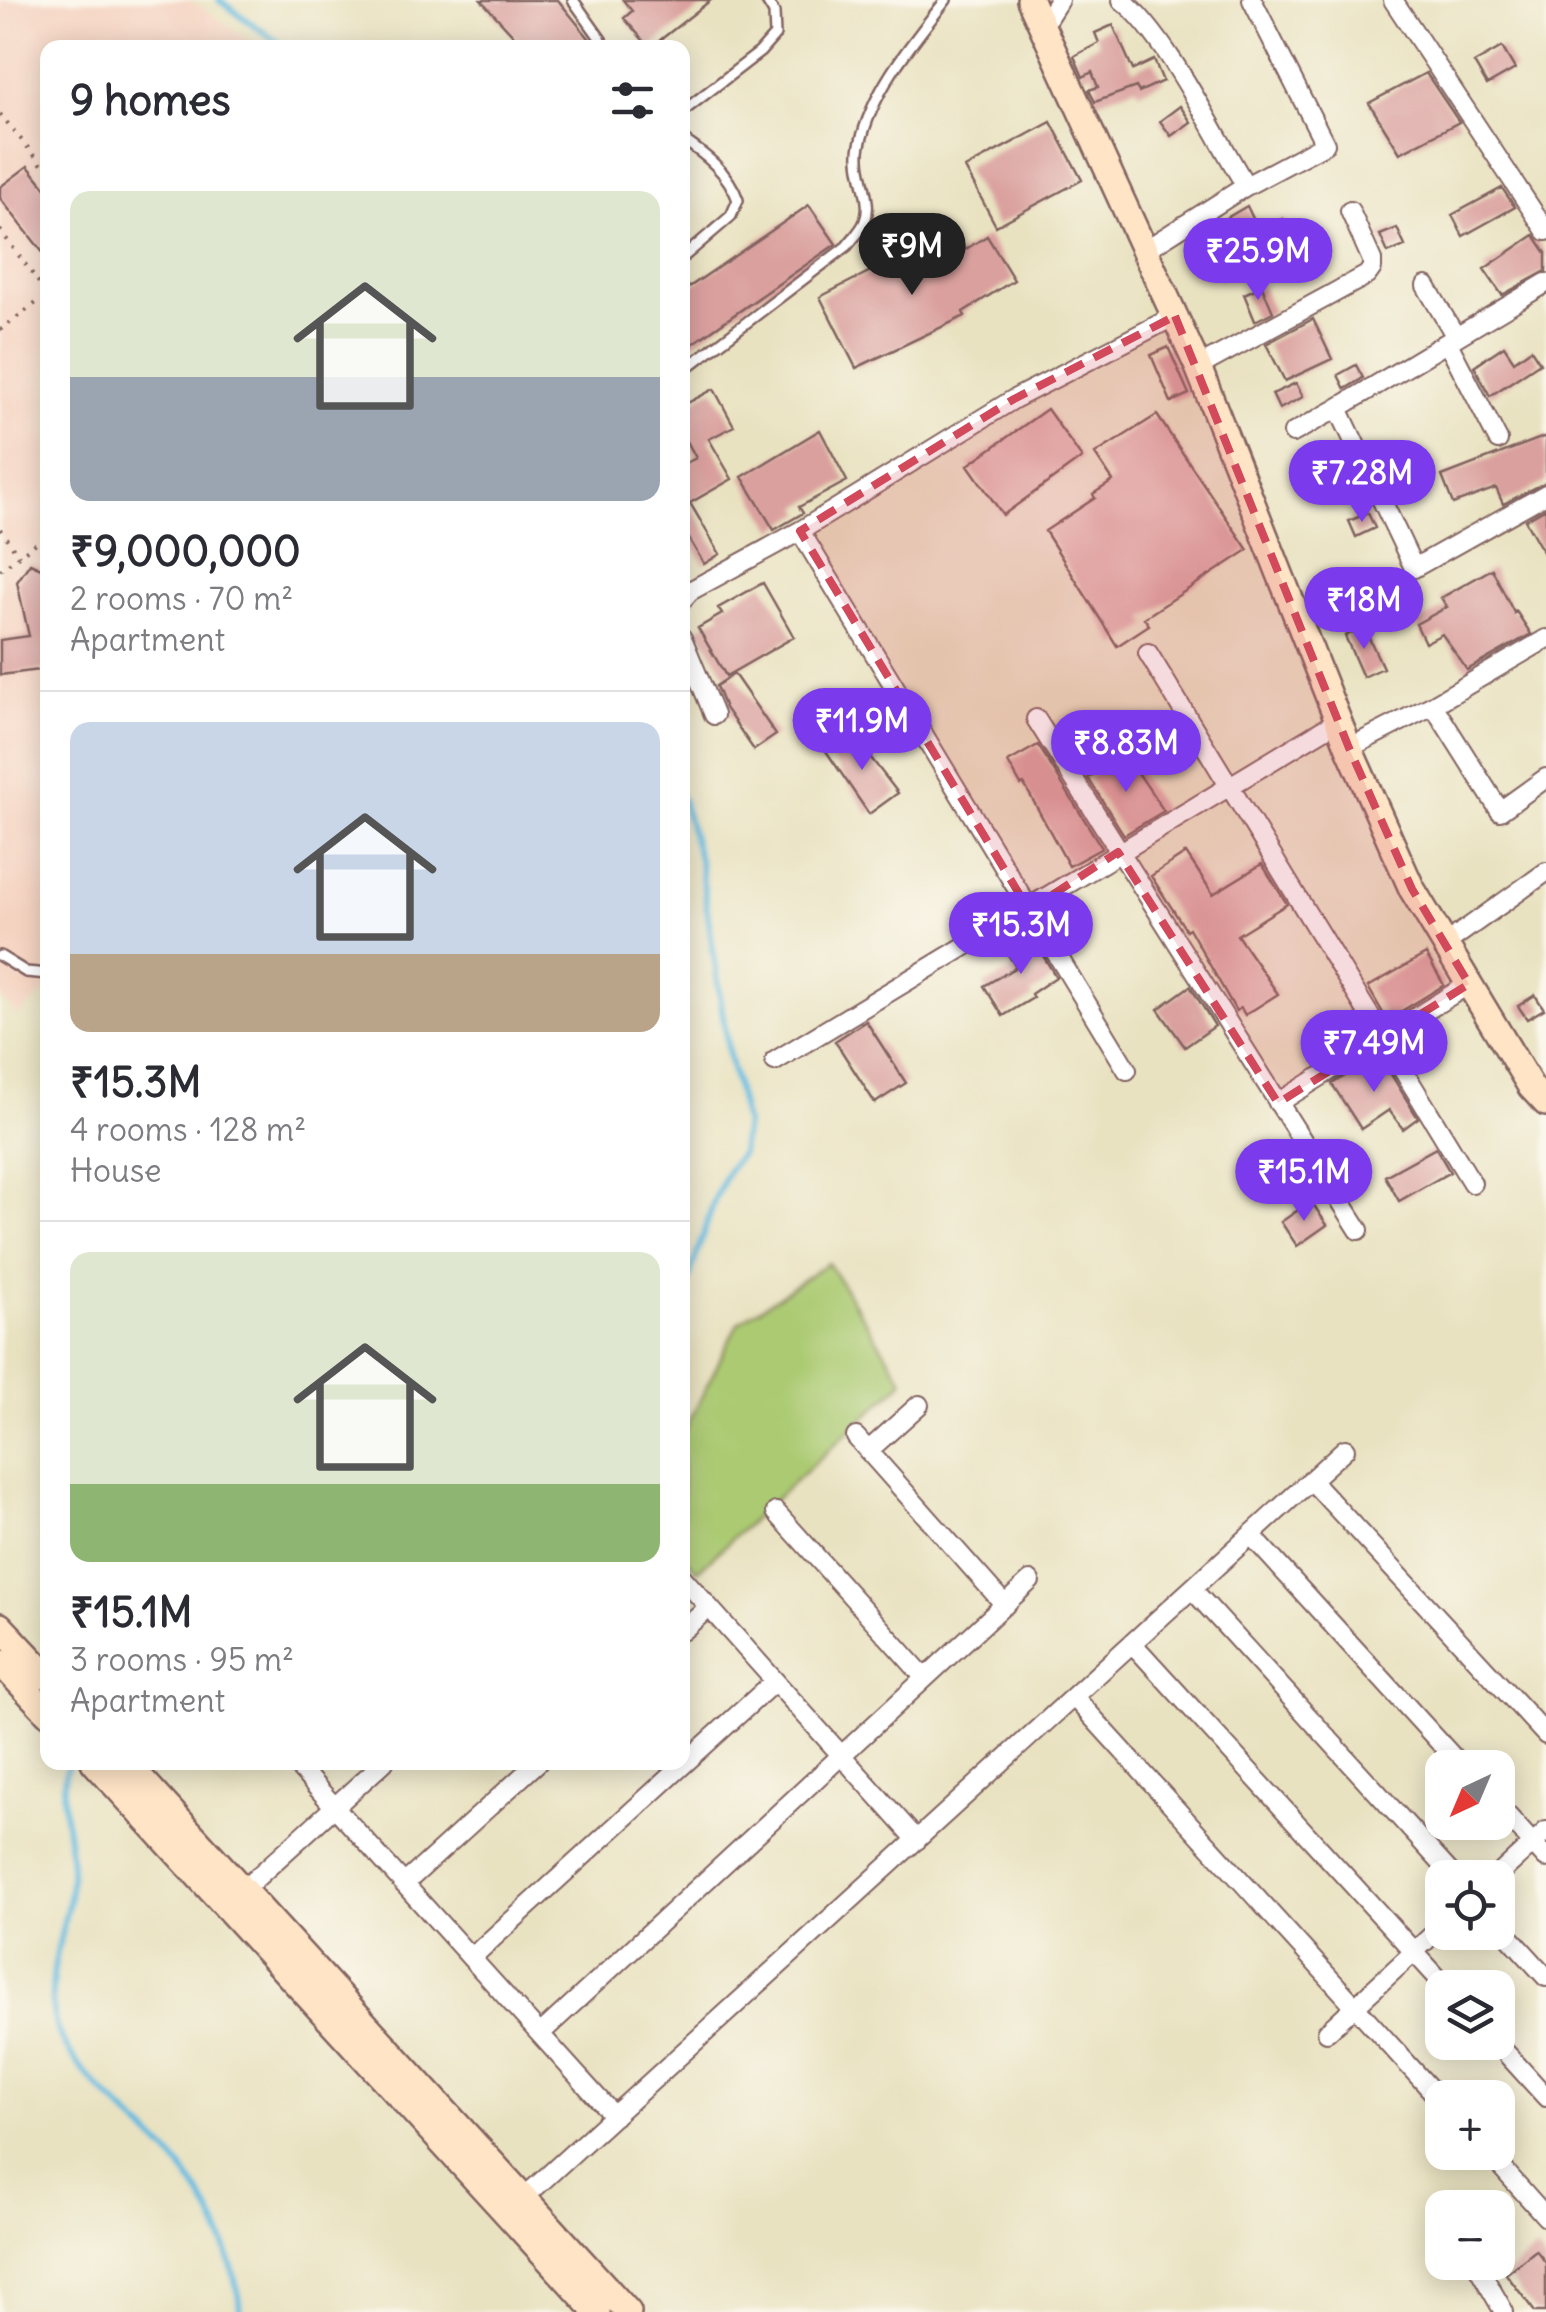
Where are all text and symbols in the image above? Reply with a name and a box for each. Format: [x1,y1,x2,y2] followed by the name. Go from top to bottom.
[605,73,660,128] icon: filters
[70,74,231,126] text: 9 homes
[864,213,960,298] pin: ₹9M
[1177,218,1339,303] pin: ₹25.9M
[881,225,943,266] text: ₹9M
[1205,230,1311,271] text: ₹25.9M
[275,256,455,436] icon: home
[1281,440,1443,525] pin: ₹7.28M
[1311,452,1413,493] text: ₹7.28M
[70,525,301,577] text: ₹9,000,000
[1305,567,1423,652] pin: ₹18M
[70,578,293,619] text: 2 rooms · 70 m²
[1326,579,1402,620] text: ₹18M
[70,619,225,660] text: Apartment
[781,688,943,773] pin: ₹11.9M
[815,700,909,741] text: ₹11.9M
[1045,710,1207,795] pin: ₹8.83M
[1073,722,1179,763] text: ₹8.83M
[275,787,455,967] icon: home
[940,892,1102,977] pin: ₹15.3M
[971,904,1071,945] text: ₹15.3M
[1293,1010,1455,1095] pin: ₹7.49M
[1323,1022,1425,1063] text: ₹7.49M
[70,1056,202,1108] text: ₹15.3M
[70,1109,306,1150] text: 4 rooms · 128 m²
[1223,1139,1385,1224] pin: ₹15.1M
[70,1150,161,1191] text: House
[1257,1151,1351,1192] text: ₹15.1M
[275,1317,455,1497] icon: home
[70,1586,193,1638] text: ₹15.1M
[70,1639,294,1680] text: 3 rooms · 95 m²
[70,1680,225,1721] text: Apartment
[1425,1750,1515,1840] north arrow
[1425,1750,1515,2280] map controls
[1425,1860,1515,1950] button: locate
[1425,1970,1515,2060] button: layers
[1425,2080,1515,2170] button: +
[1425,2190,1515,2280] button: −

